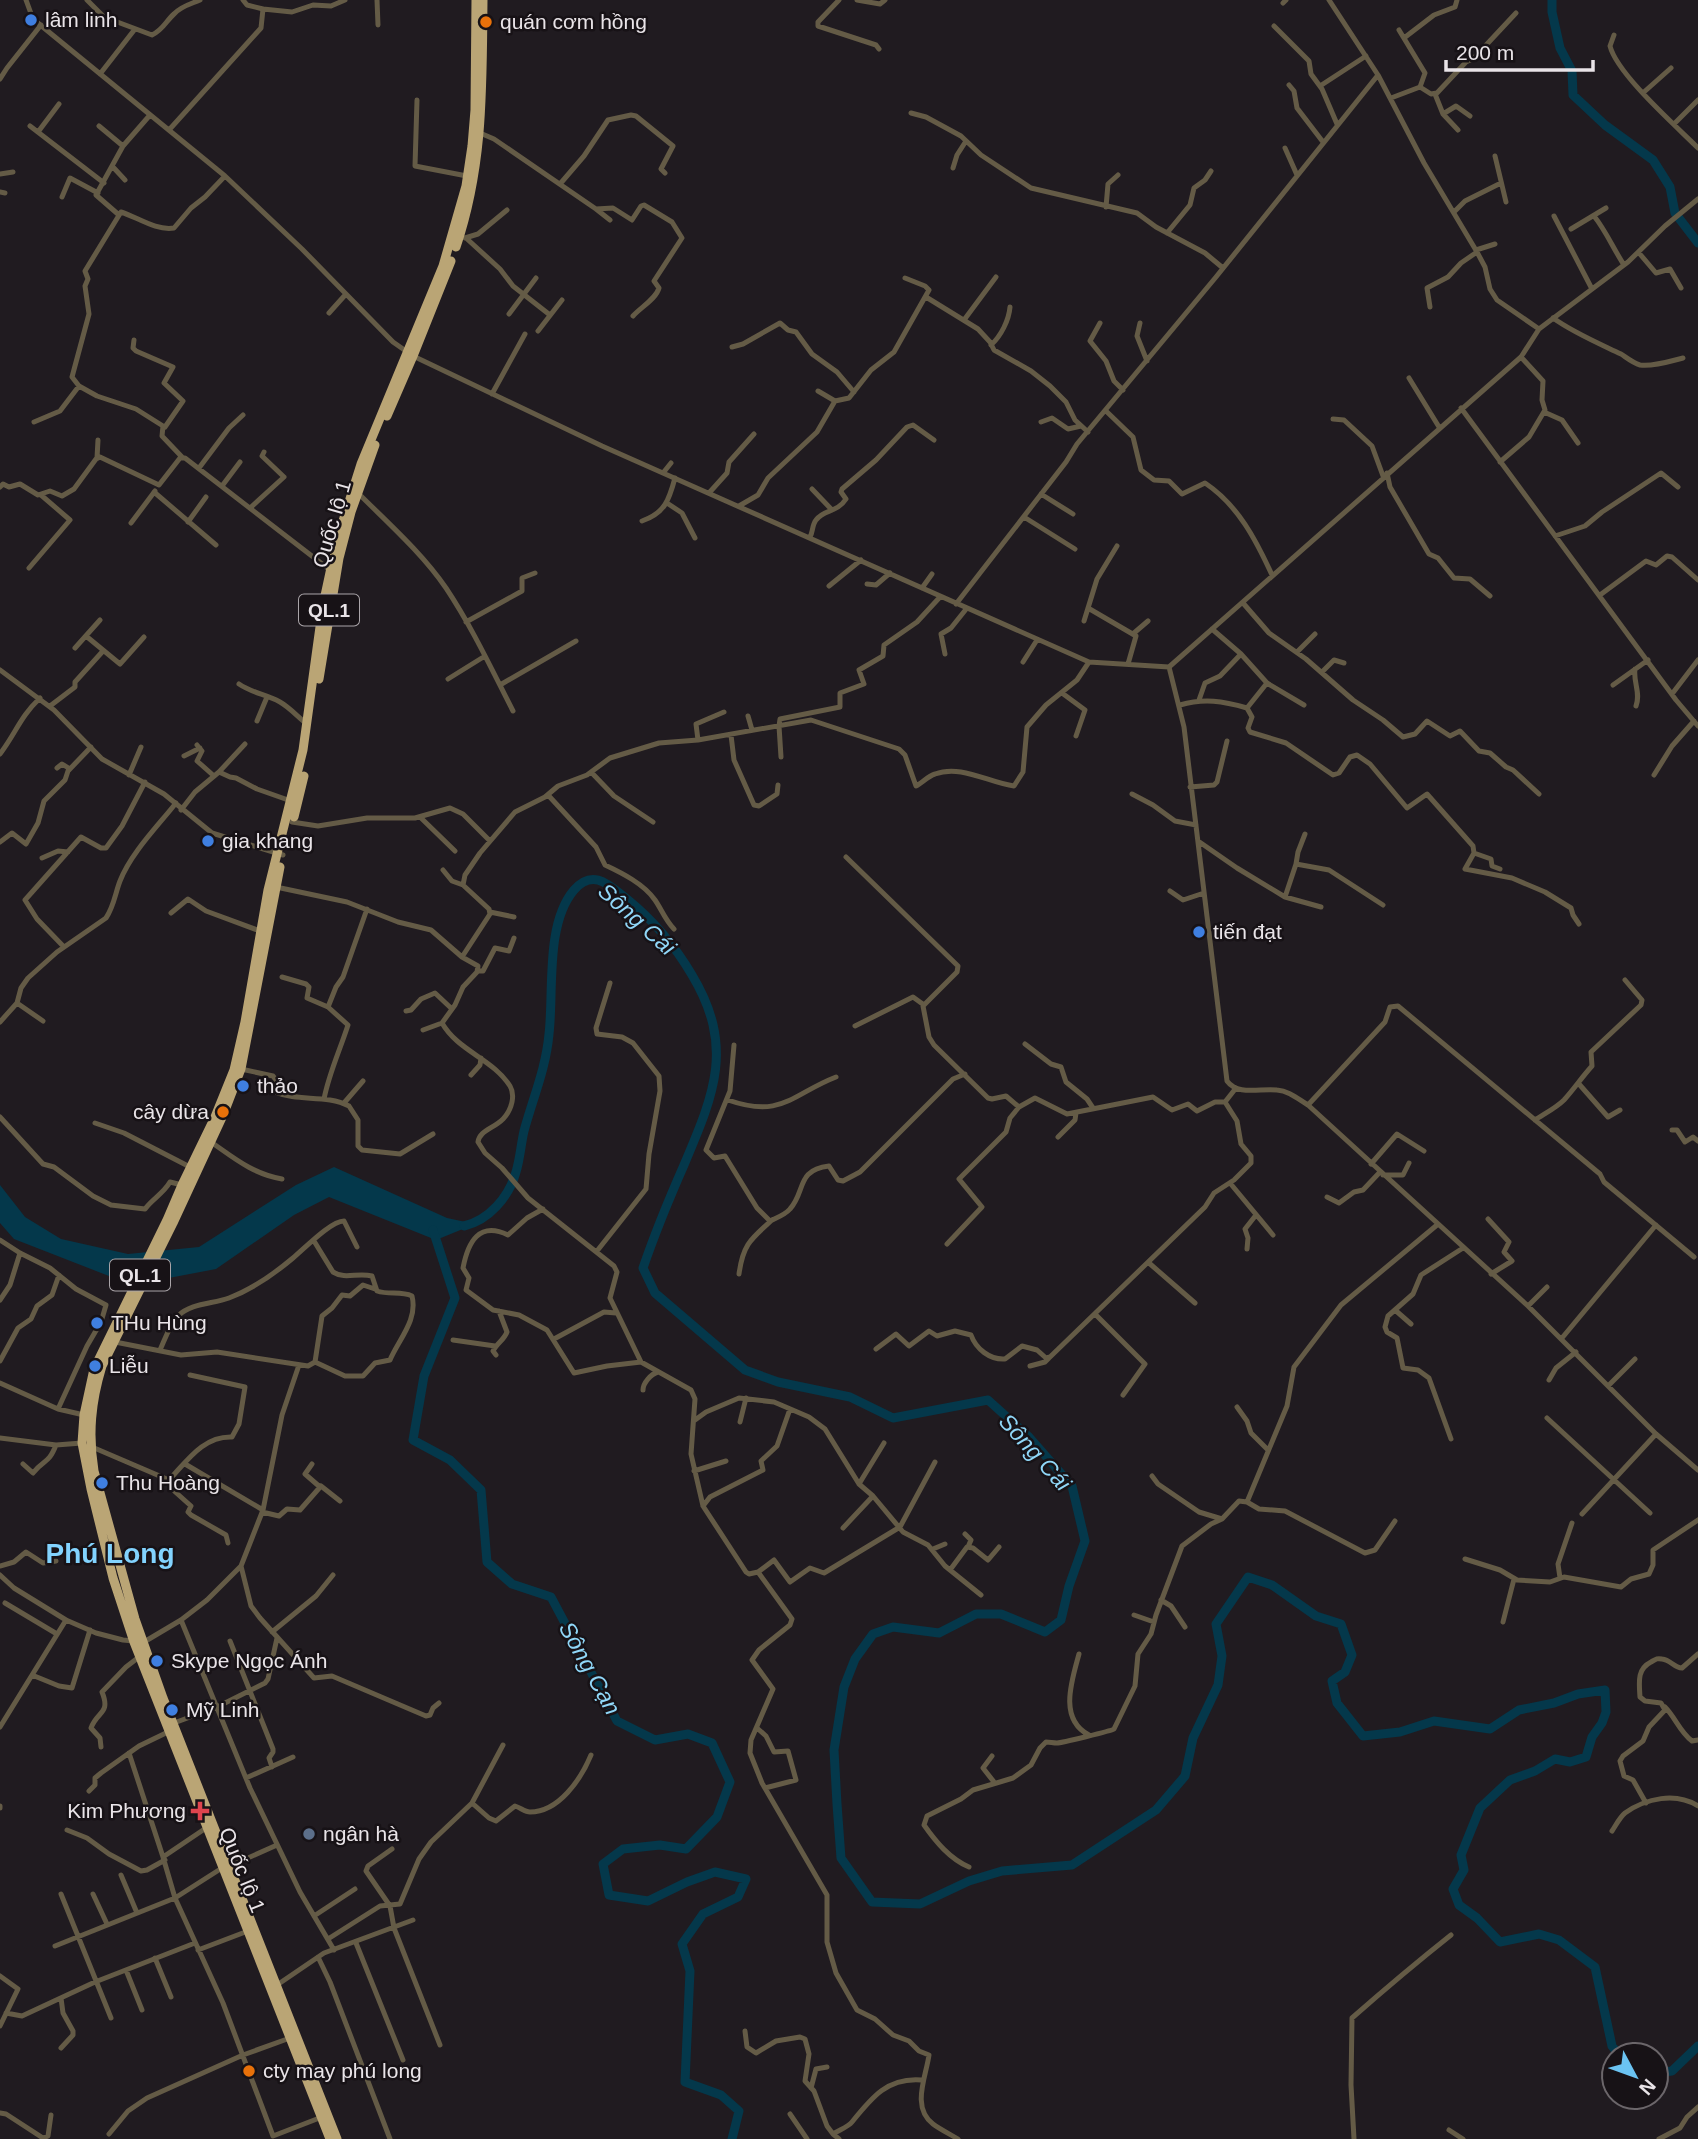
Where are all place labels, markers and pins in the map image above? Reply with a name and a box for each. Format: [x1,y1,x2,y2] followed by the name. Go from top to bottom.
[45,8,117,31] place label: lâm linh
[500,10,647,33] place label: quán cơm hồng
[23,12,39,28] marker: lâm linh
[478,14,494,30] marker: quán cơm hồng
[222,829,313,852] place label: gia khang
[200,833,216,849] marker: gia khang
[1213,920,1282,943] place label: tiến đạt
[1191,924,1207,940] marker: tiến đạt
[257,1074,298,1097] place label: thảo
[235,1078,251,1094] marker: thảo
[133,1100,209,1123] place label: cây dừa
[215,1104,231,1120] marker: cây dừa
[111,1311,207,1334] place label: THu Hùng
[89,1315,105,1331] marker: THu Hùng
[109,1354,149,1377] place label: Liễu
[87,1358,103,1374] marker: Liễu
[116,1471,220,1494] place label: Thu Hoàng
[94,1475,110,1491] marker: Thu Hoàng
[171,1649,327,1672] place label: Skype Ngọc Ánh
[149,1653,165,1669] marker: Skype Ngọc Ánh
[186,1698,260,1721] place label: Mỹ Linh
[164,1702,180,1718] marker: Mỹ Linh
[67,1799,186,1822] place label: Kim Phương
[192,1803,208,1819] marker: Kim Phương
[323,1822,399,1845] place label: ngân hà
[301,1826,317,1842] marker: ngân hà
[263,2059,422,2082] place label: cty may phú long
[241,2063,257,2079] marker: cty may phú long

